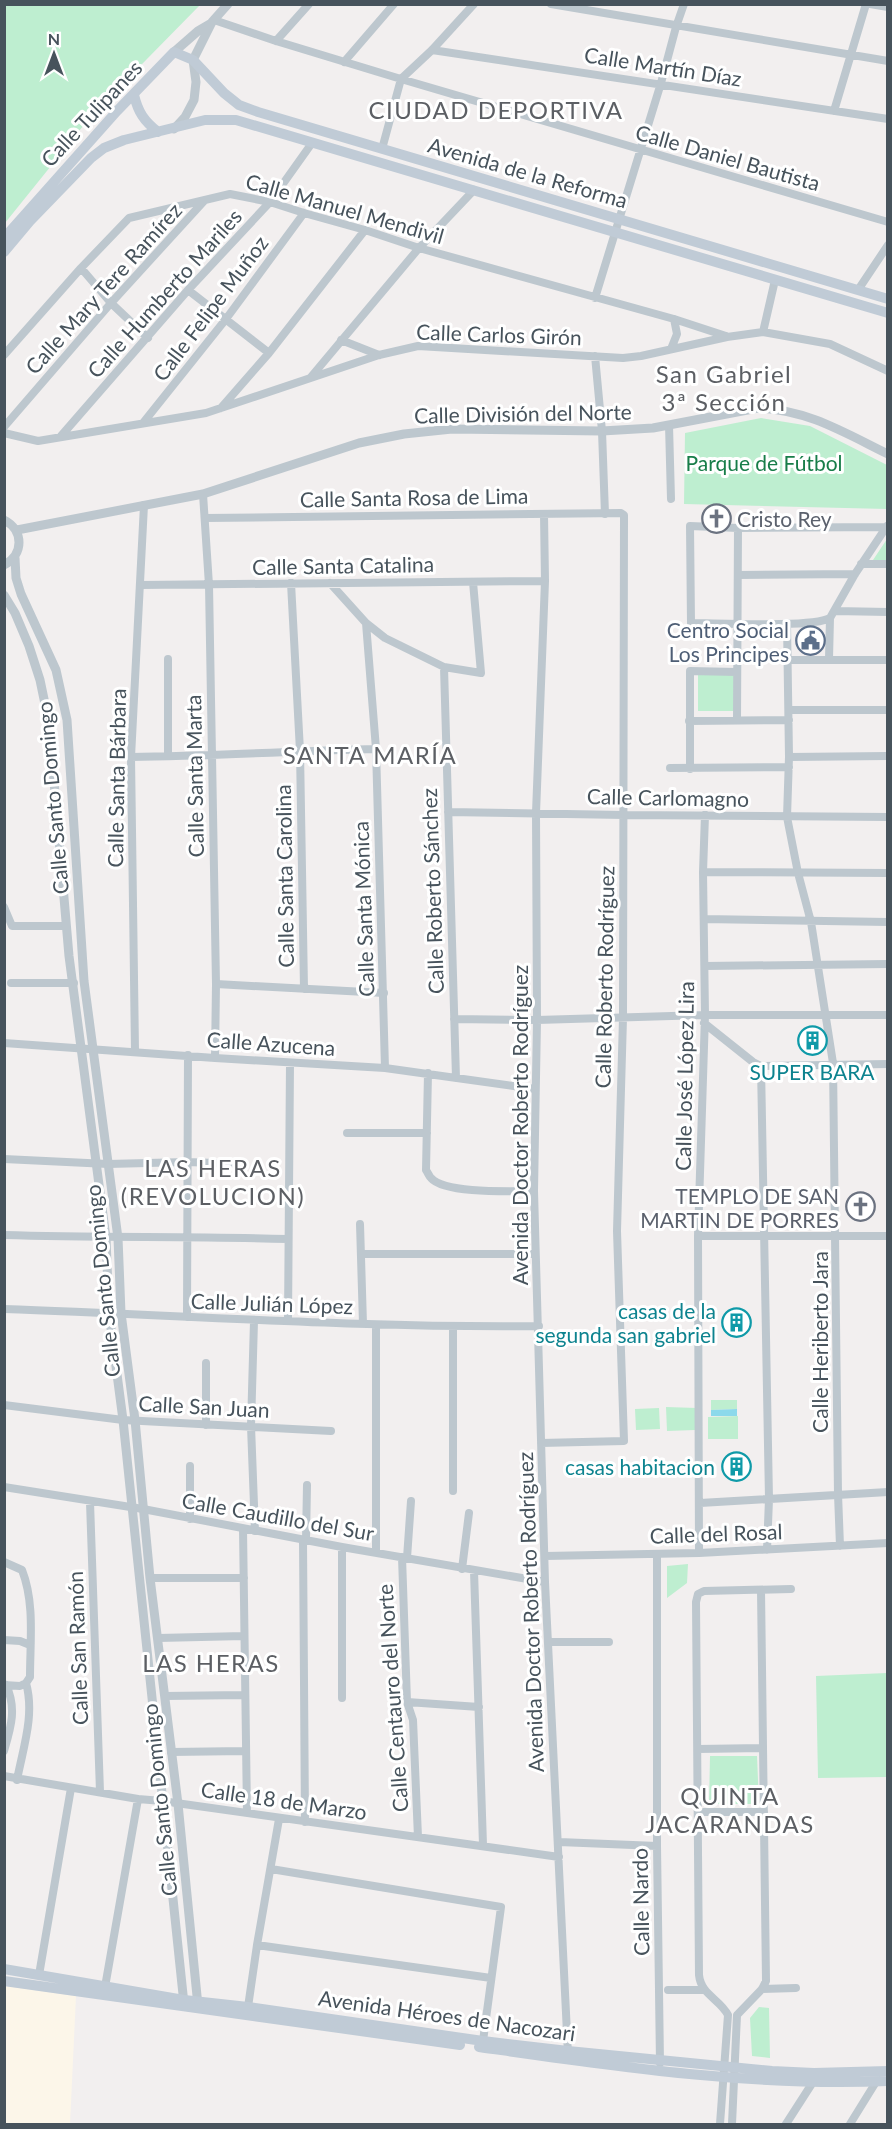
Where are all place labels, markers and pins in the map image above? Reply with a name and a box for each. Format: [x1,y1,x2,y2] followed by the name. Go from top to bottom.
[700,502,732,534] church icon: Cristo Rey
[737,506,832,531] place label: Cristo Rey
[667,617,789,666] place label: Centro Social Los Principes
[794,625,826,657] public building icon: Centro Social Los Principes
[796,1024,828,1056] building icon: SUPER BARA
[749,1059,875,1084] place label: SUPER BARA
[640,1183,839,1232] place label: TEMPLO DE SAN MARTIN DE PORRES
[844,1191,876,1223] church icon: TEMPLO DE SAN MARTIN DE PORRES
[535,1298,716,1347] place label: casas de la segunda san gabriel
[721,1306,753,1338] building icon: casas de la segunda san gabriel
[720,1450,752,1482] building icon: casas habitacion
[565,1454,715,1479] place label: casas habitacion

